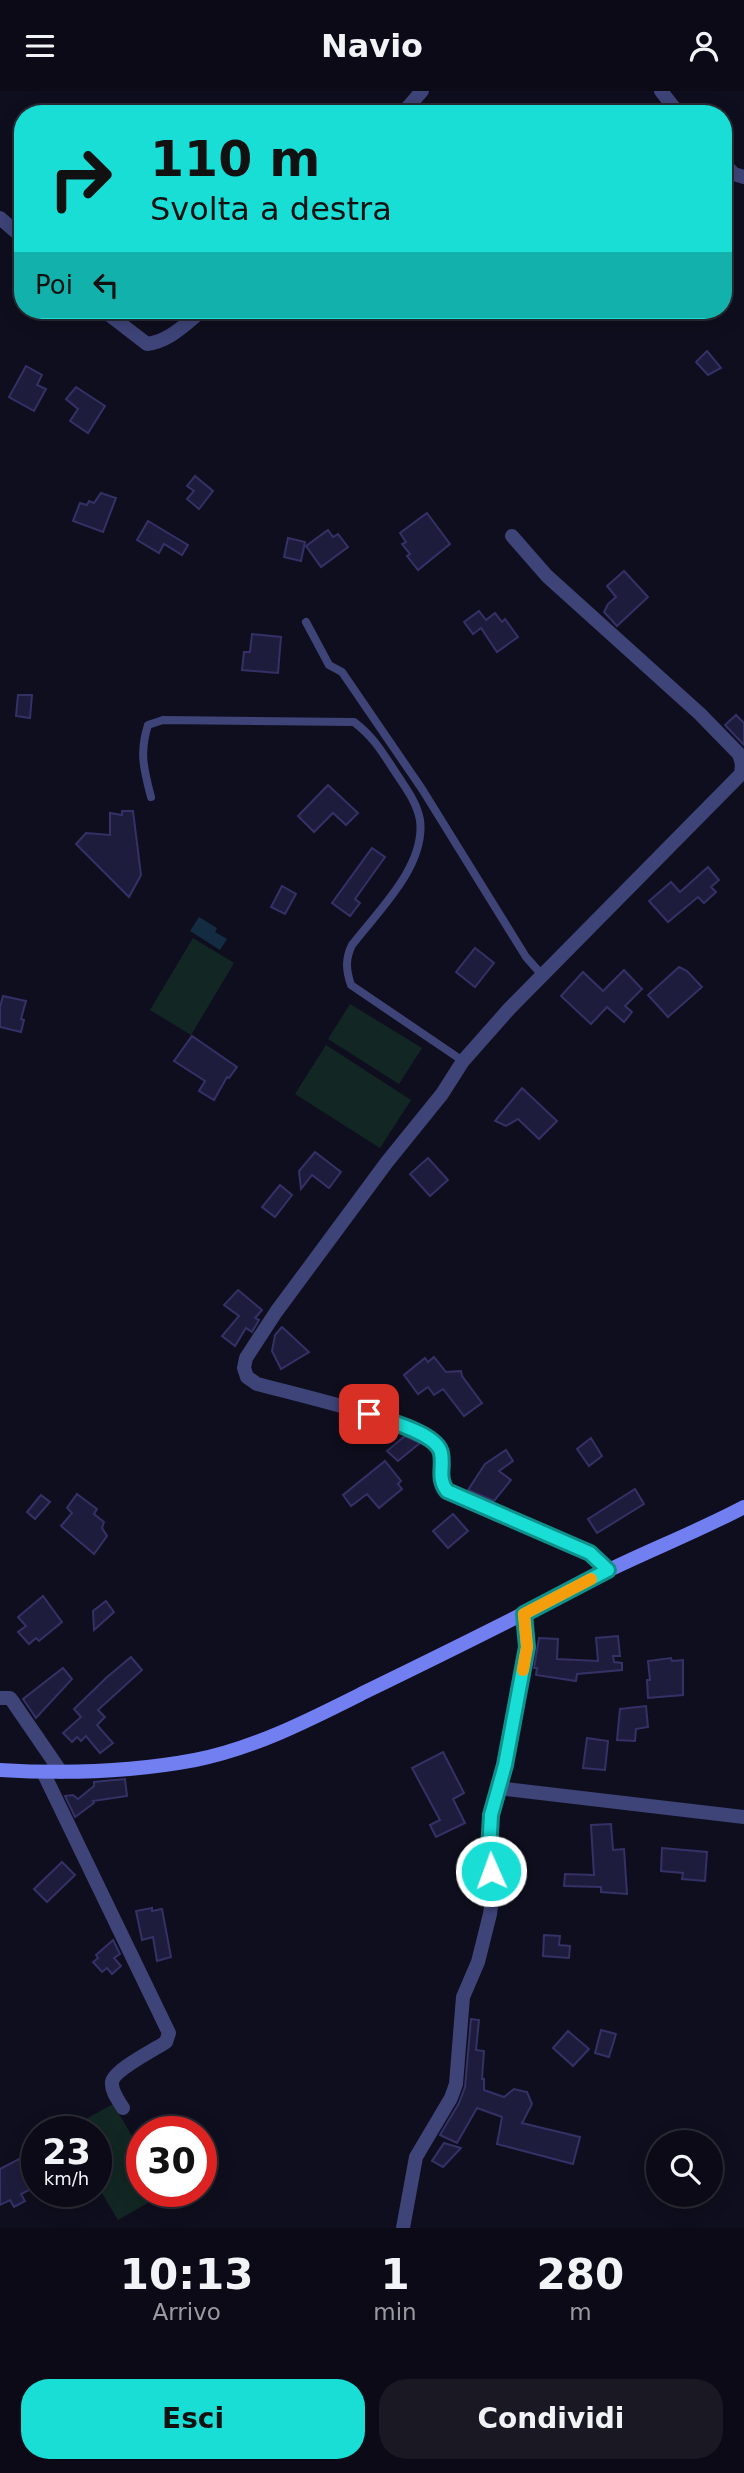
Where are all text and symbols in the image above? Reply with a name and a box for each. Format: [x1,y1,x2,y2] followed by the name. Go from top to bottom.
[21,27,59,65] icon: menu
[321,27,423,65] text: Navio
[685,27,723,65] icon: person
[150,131,320,188] text: 110 m
[35,133,126,224] icon: right
[150,190,392,228] text: Svolta a destra
[87,266,125,304] icon: left
[35,270,73,300] text: Poi
[339,1384,399,1444] pin
[350,1395,388,1433] icon: arrive
[454,1834,528,1908] position arrow
[126,2116,217,2207] speed limit sign: 30
[646,2130,723,2207] map controls
[646,2130,723,2207] button: search
[42,2132,91,2172] text: 23
[44,2168,89,2189] text: km/h
[120,2250,254,2299] text: 10:13
[380,2250,410,2299] text: 1
[537,2250,624,2299] text: 280
[153,2299,221,2325] text: Arrivo
[373,2299,417,2325] text: min
[569,2299,592,2325] text: m
[21,2379,365,2459] button: Esci
[379,2379,723,2459] button: Condividi

